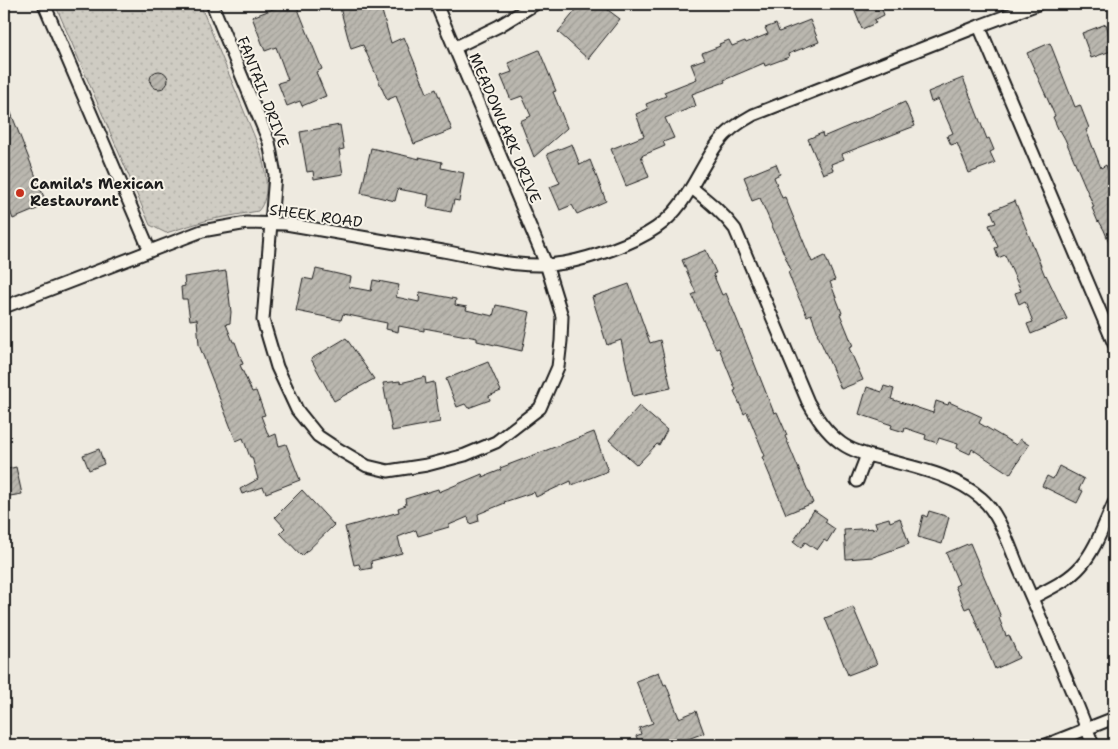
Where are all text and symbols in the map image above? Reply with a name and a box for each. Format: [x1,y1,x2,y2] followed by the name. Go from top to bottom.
[233,34,293,150] street label: FANTAIL DRIVE
[464,50,546,206] street label: MEADOWLARK DRIVE
[30,174,164,211] place label: Camila's Mexican Restaurant
[14,187,26,199] marker: Camila's Mexican Restaurant
[268,200,364,232] street label: SHEEK ROAD

